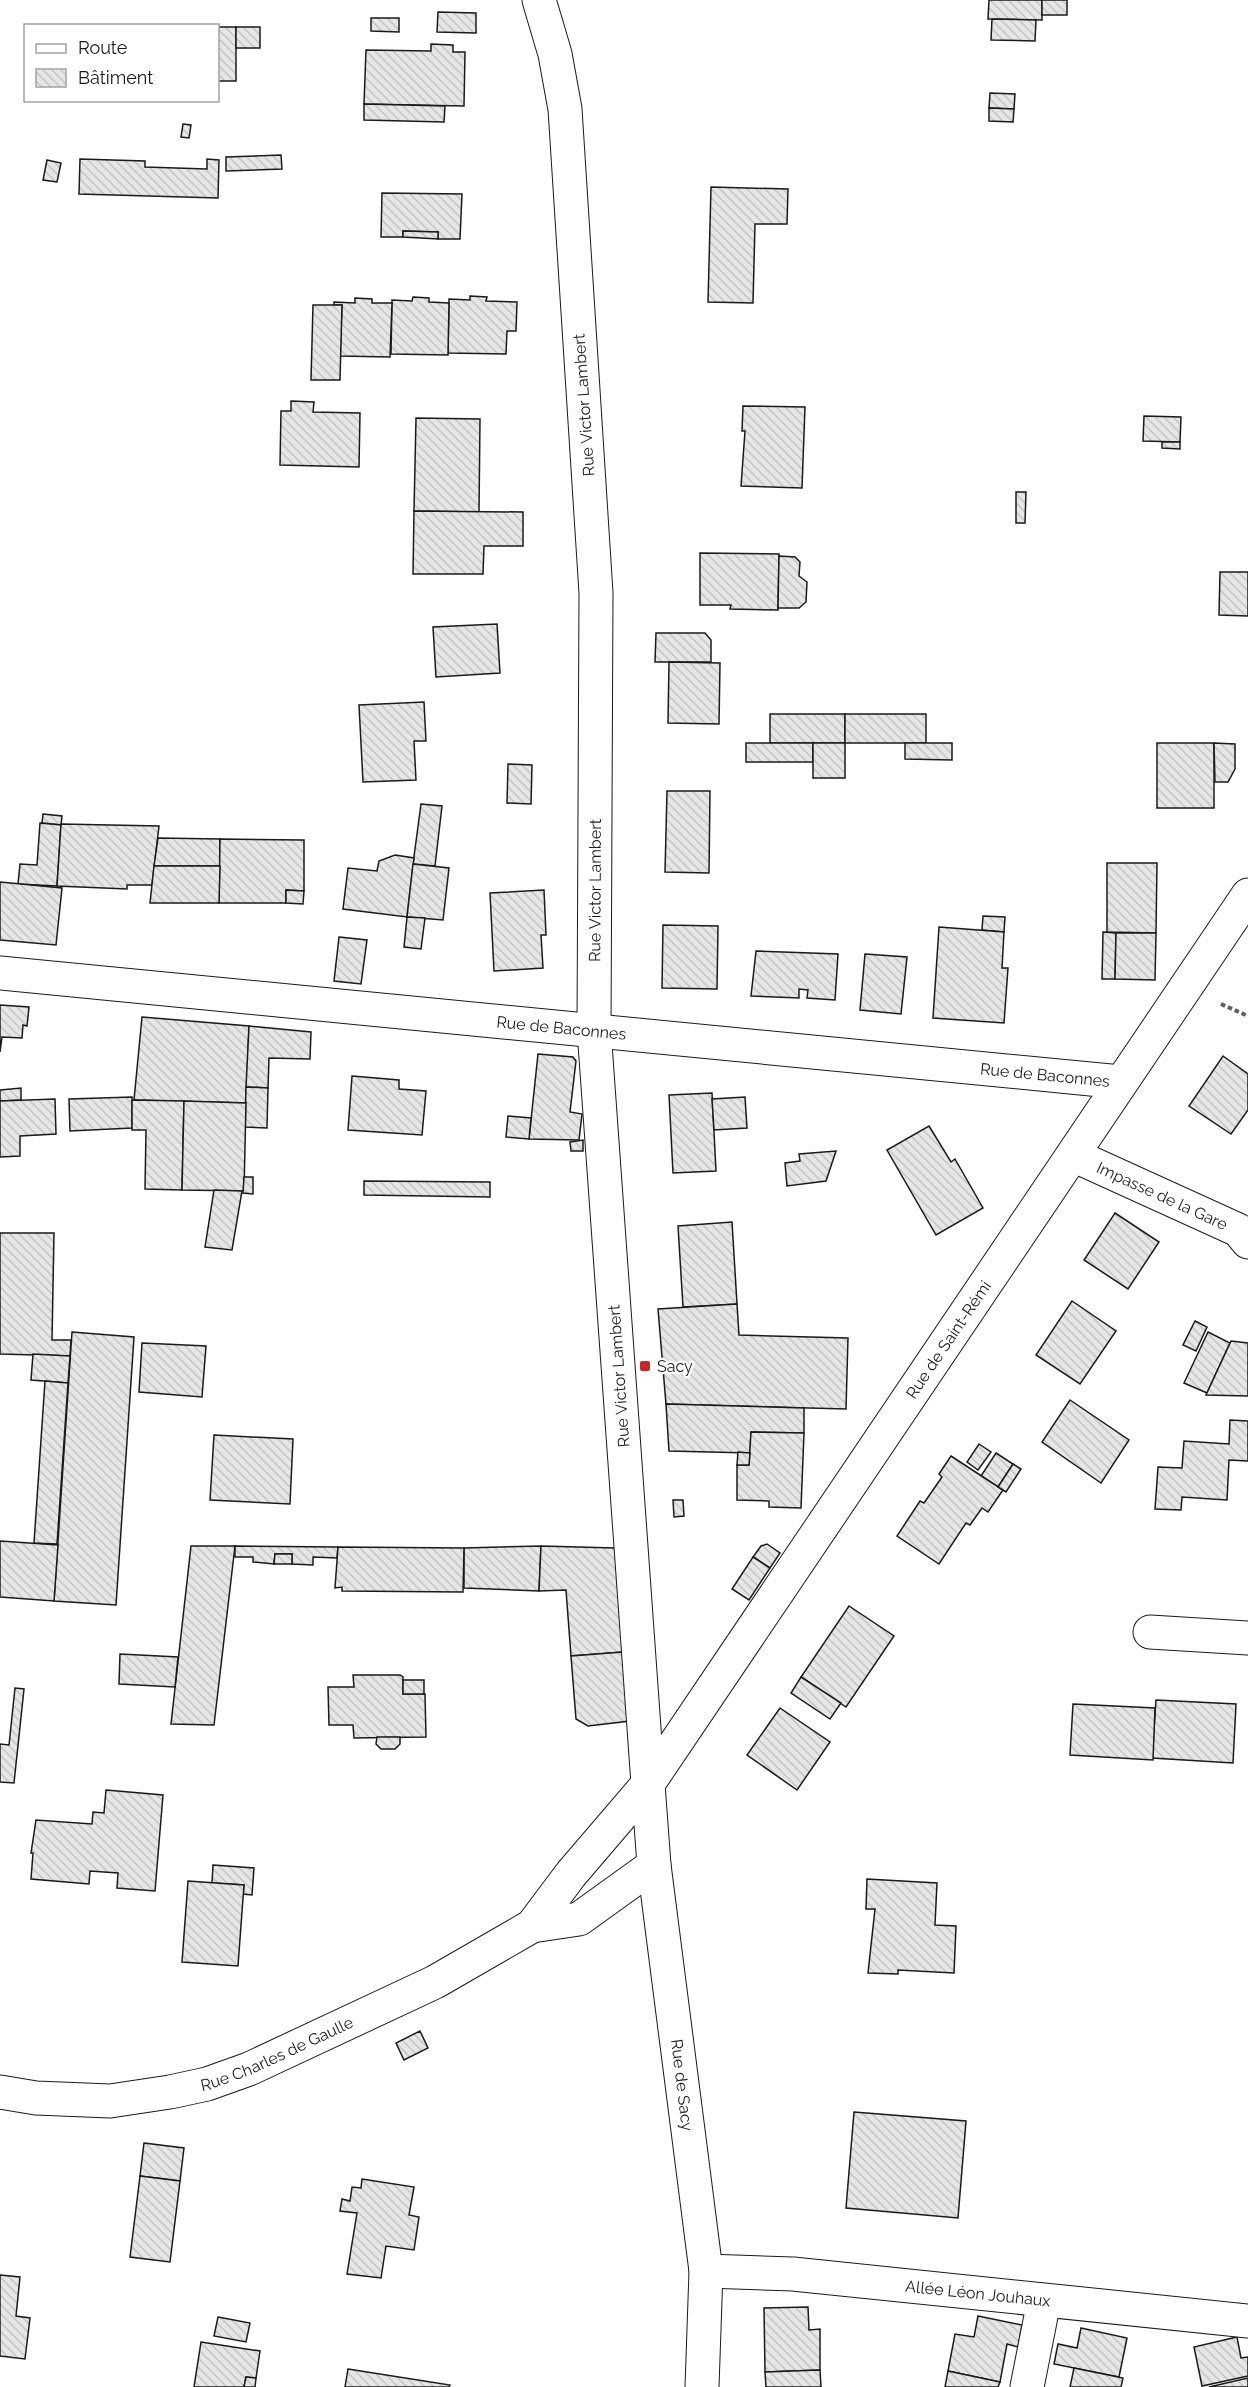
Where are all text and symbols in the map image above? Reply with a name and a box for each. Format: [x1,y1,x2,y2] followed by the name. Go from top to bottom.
[24,24,219,102] legend
[78,37,128,58] text: Route
[78,67,153,88] text: Bâtiment
[569,332,598,477] street label: Rue Victor Lambert
[585,818,604,962] street label: Rue Victor Lambert
[496,1012,627,1043] street label: Rue de Baconnes
[979,1059,1111,1090] street label: Rue de Baconnes
[1094,1158,1231,1234] street label: Impasse de la Gare
[902,1277,995,1402] street label: Rue de Saint-Rémi
[604,1303,633,1448] street label: Rue Victor Lambert
[657,1357,693,1376] place label: Sacy
[638,1359,652,1373] marker: Sacy
[199,2012,356,2095] street label: Rue Charles de Gaulle
[667,2038,697,2132] street label: Rue de Sacy
[904,2276,1051,2310] street label: Allée Léon Jouhaux

